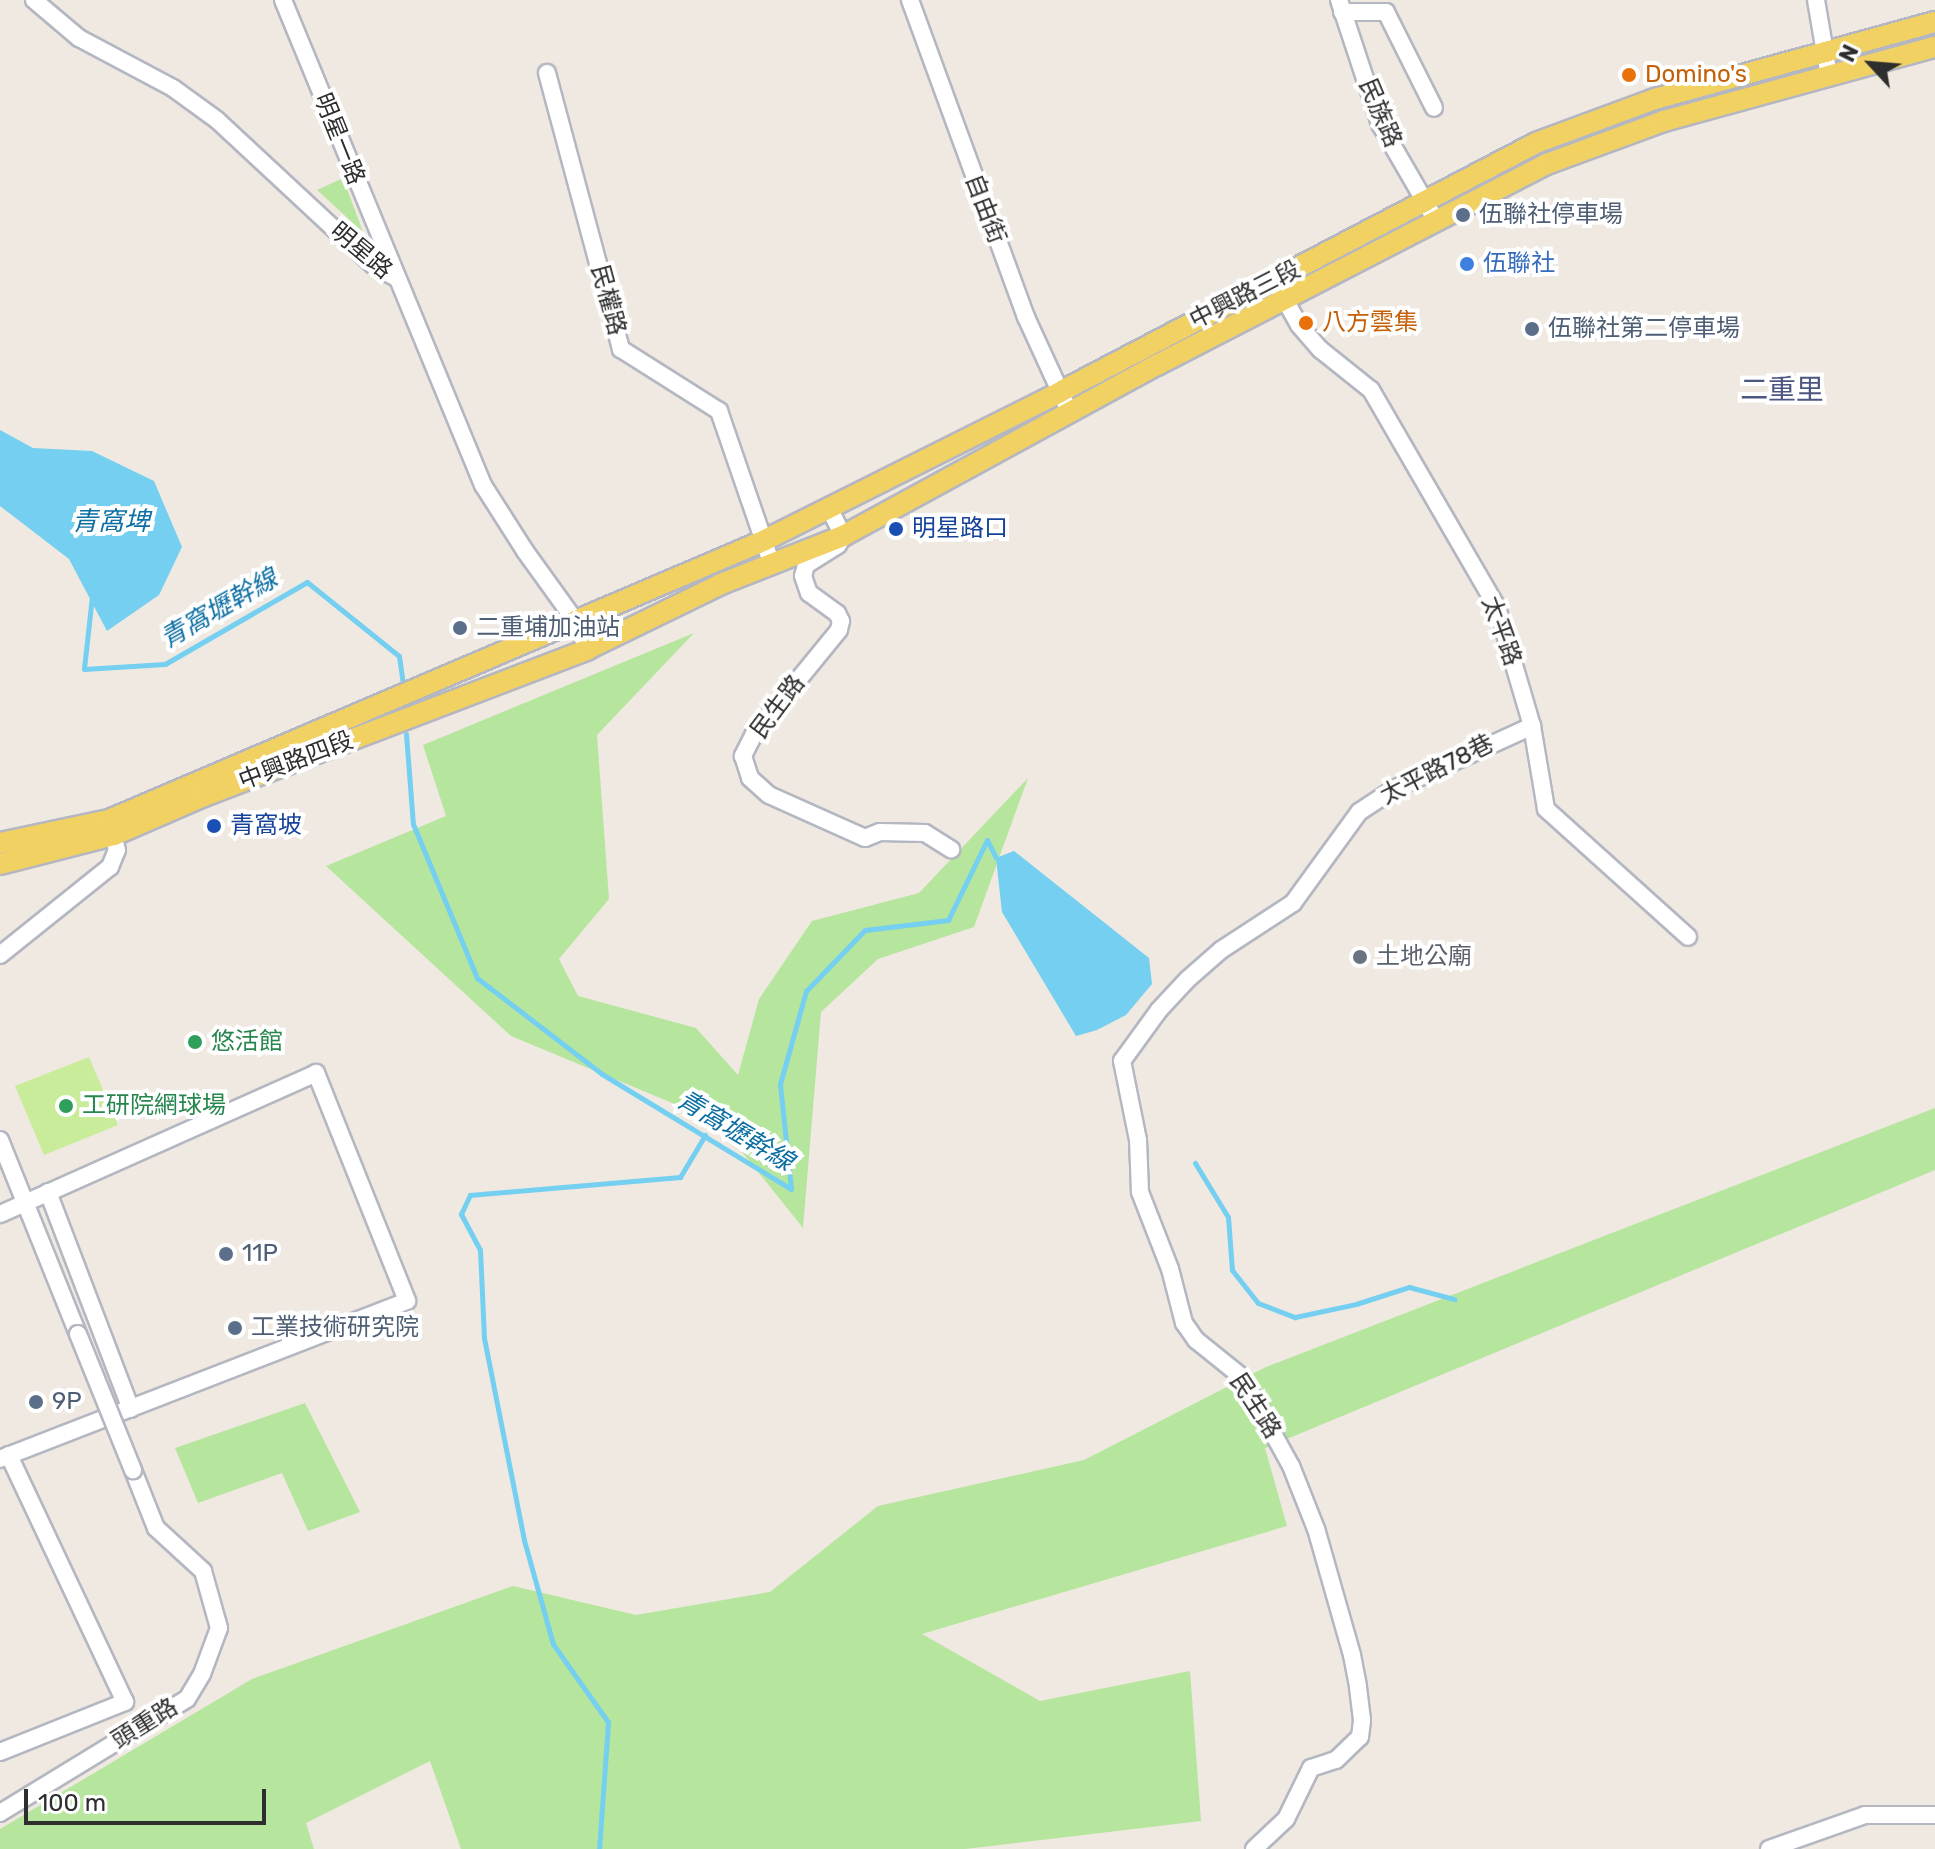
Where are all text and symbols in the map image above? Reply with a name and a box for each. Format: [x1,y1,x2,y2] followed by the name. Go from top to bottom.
[1831,24,1911,104] north arrow
[1833,40,1865,66] text: N
[1645,61,1747,89] place label: Domino's
[1620,66,1638,84] marker: Domino's
[1353,74,1407,152] street label: 民族路
[308,89,370,189] street label: 明星一路
[959,170,1011,248] street label: 自由街
[1479,201,1623,229] place label: 伍聯社停車場
[1454,206,1472,224] marker: 伍聯社停車場
[324,217,398,285] street label: 明星路
[1483,250,1555,278] place label: 伍聯社
[1185,255,1305,335] street label: 中興路三段
[1458,255,1476,273] marker: 伍聯社
[585,261,631,339] street label: 民權路
[1322,309,1418,337] place label: 八方雲集
[1297,314,1315,332] marker: 八方雲集
[1548,315,1740,343] place label: 伍聯社第二停車場
[1523,320,1541,338] marker: 伍聯社第二停車場
[1740,373,1824,407] district label: 二重里
[72,506,150,538] water label: 青窩埤
[912,515,1008,543] place label: 明星路口
[887,520,905,538] marker: 明星路口
[155,563,283,655] water label: 青窩壢幹線
[1475,592,1527,670] street label: 太平路
[476,614,620,642] place label: 二重埔加油站
[451,619,469,637] marker: 二重埔加油站
[745,670,811,744] street label: 民生路
[235,726,357,796] street label: 中興路四段
[1375,729,1499,811] street label: 太平路78巷
[230,812,302,840] place label: 青窩坡
[205,817,223,835] marker: 青窩坡
[1376,943,1472,971] place label: 土地公廟
[1351,948,1369,966] marker: 土地公廟
[211,1028,283,1056] place label: 悠活館
[186,1033,204,1051] marker: 悠活館
[671,1084,799,1178] water label: 青窩壢幹線
[82,1092,226,1120] place label: 工研院網球場
[57,1097,75,1115] marker: 工研院網球場
[242,1240,278,1268] place label: 11P
[217,1245,235,1263] marker: 11P
[251,1314,419,1342] place label: 工業技術研究院
[226,1319,244,1337] marker: 工業技術研究院
[1223,1368,1287,1444] street label: 民生路
[52,1388,82,1416] place label: 9P
[27,1393,45,1411] marker: 9P
[107,1693,183,1755] street label: 頭重路
[28,1773,270,1823] scale bar
[38,1789,106,1817] text: 100 m

